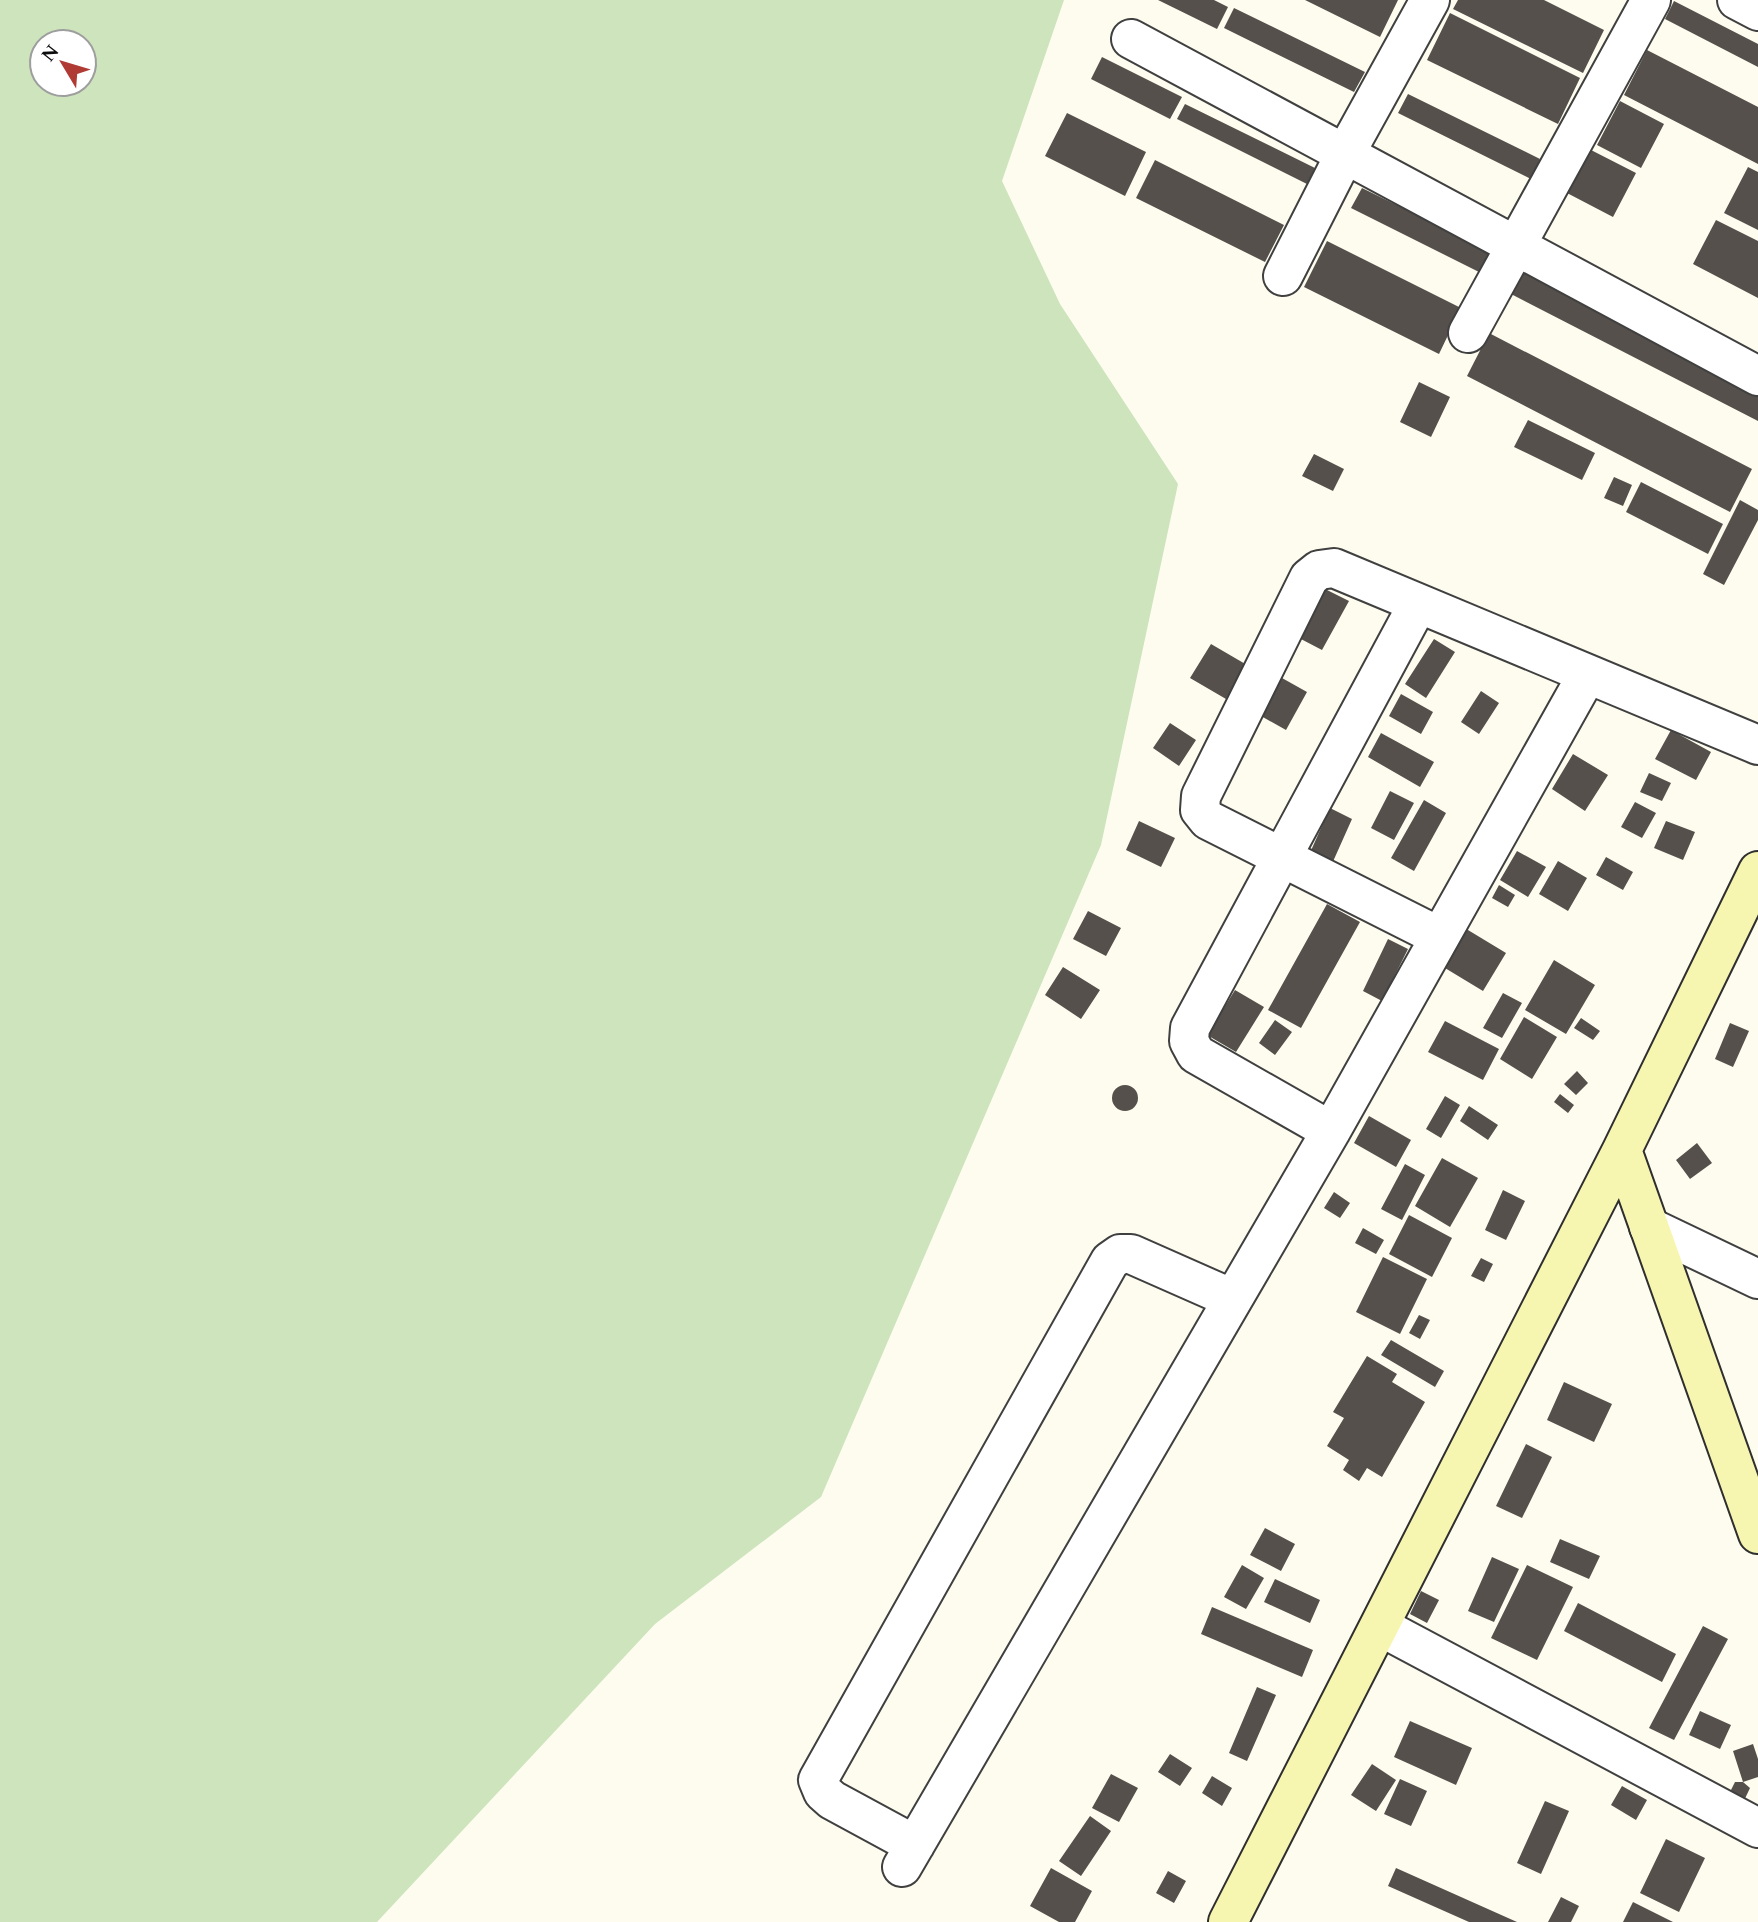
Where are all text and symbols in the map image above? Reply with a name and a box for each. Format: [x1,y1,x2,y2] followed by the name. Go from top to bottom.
[28,28,98,98] north arrow
[35,38,67,68] text: N

